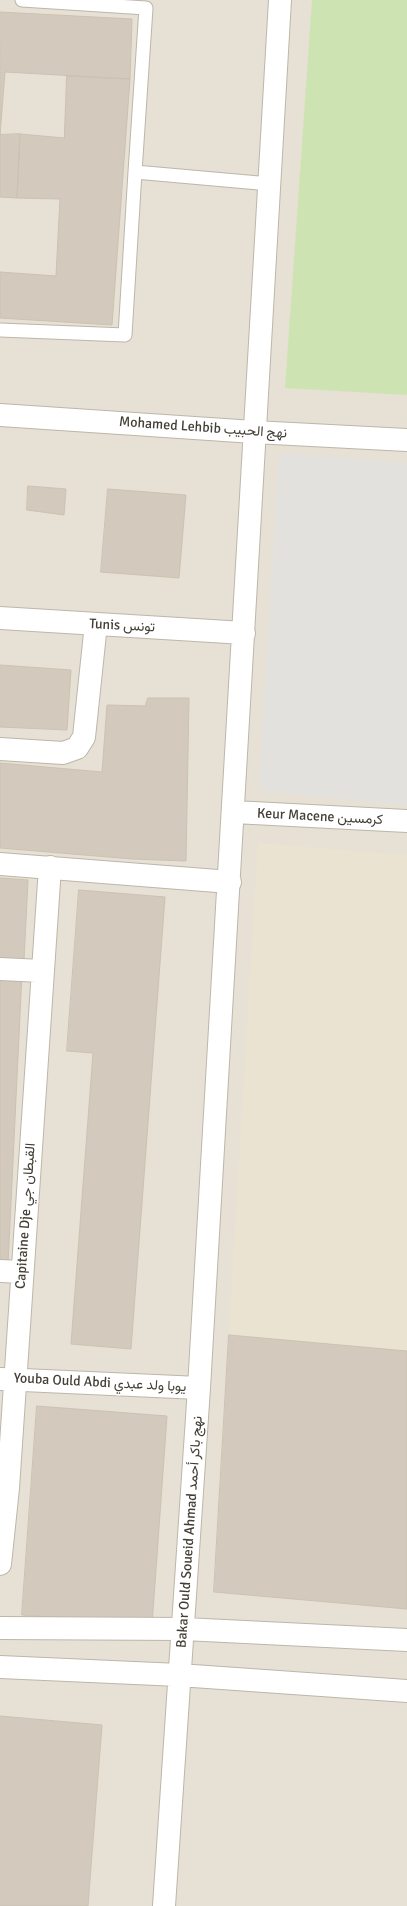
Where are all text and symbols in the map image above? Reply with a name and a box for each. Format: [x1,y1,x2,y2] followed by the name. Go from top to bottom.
[118,414,288,442] street label: Mohamed Lehbib نهج الحبيب
[89,616,155,636] street label: Tunis تونس
[257,805,383,829] street label: Keur Macene كرمسين
[13,1142,39,1290] street label: Capitaine Dje القبطان جي
[13,1370,187,1396] street label: Youba Ould Abdi يوبا ولد عبدي
[174,1415,206,1649] street label: Bakar Ould Soueid Ahmad نهج باكر أحمد

